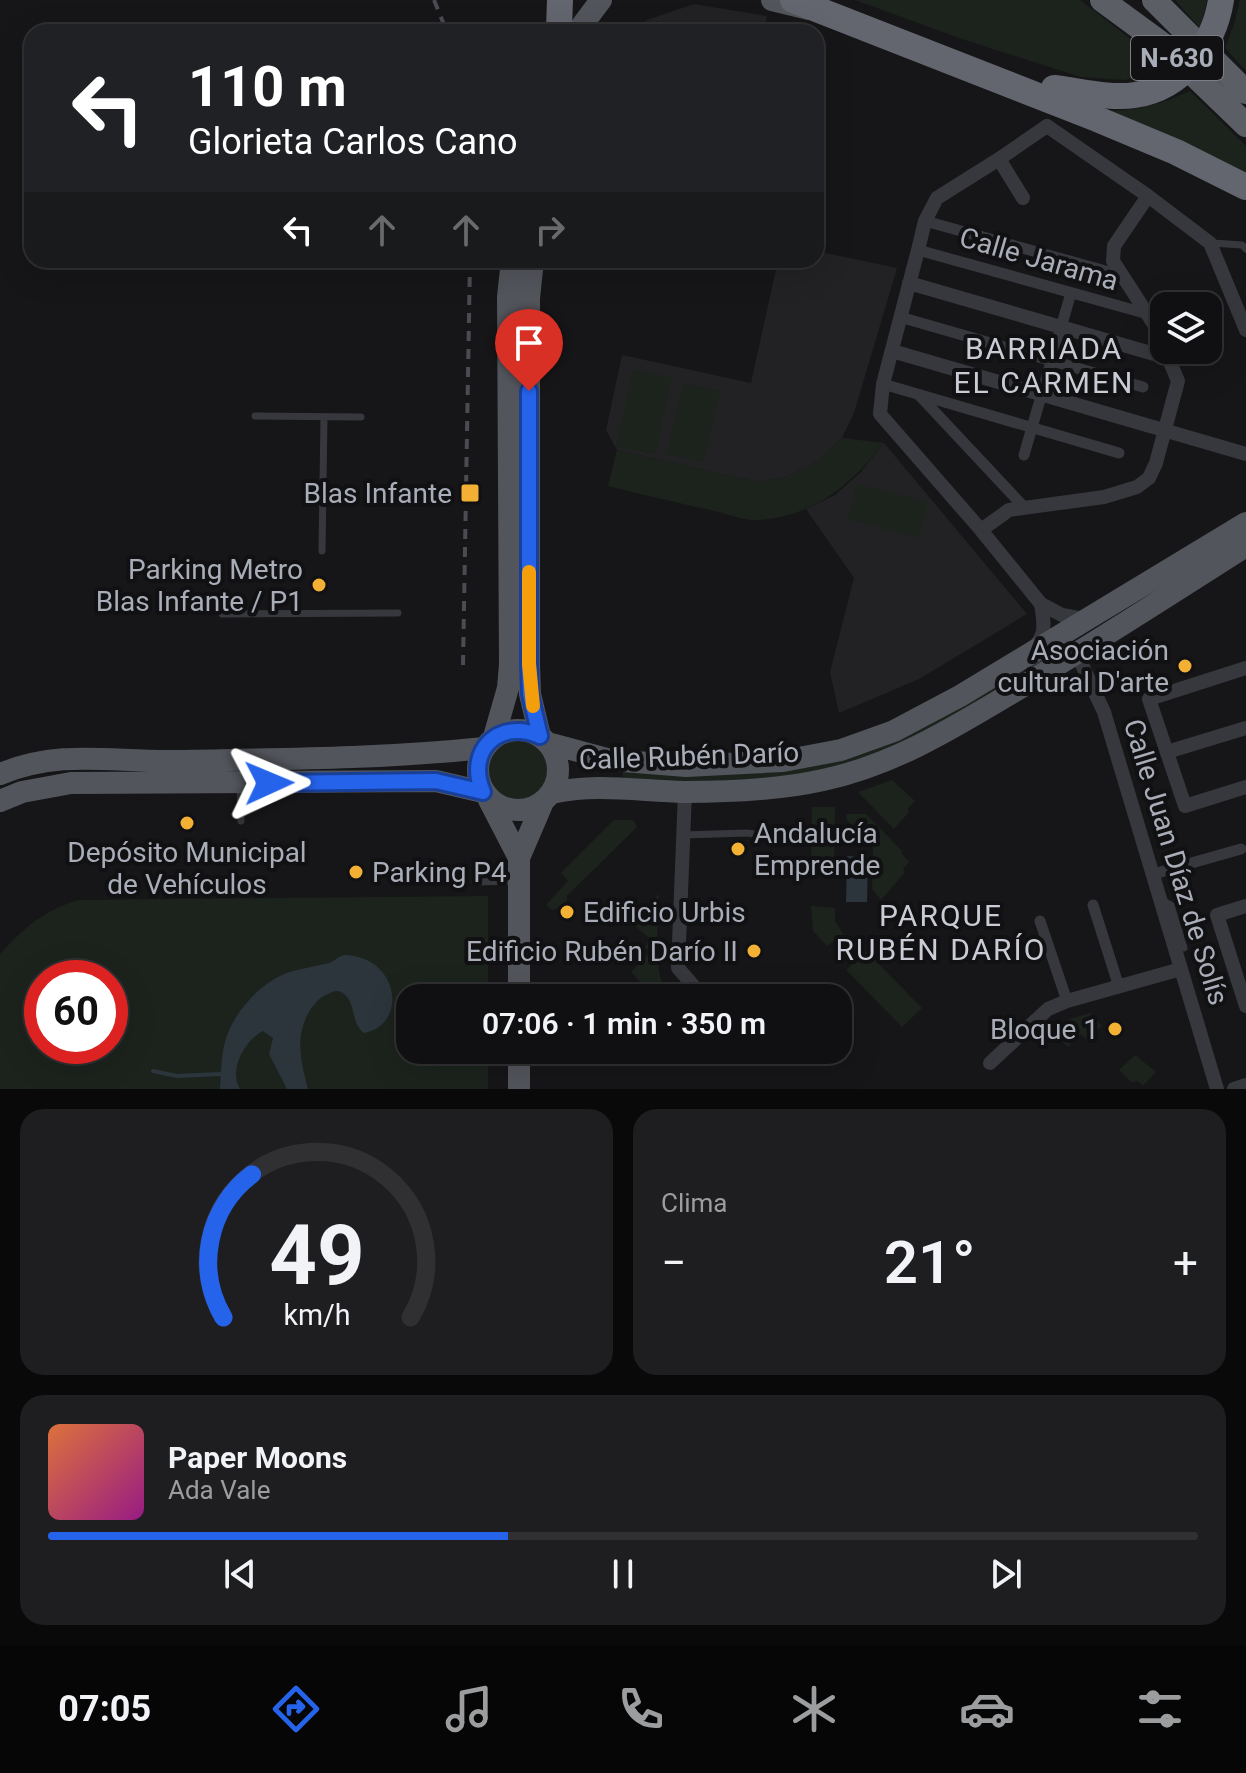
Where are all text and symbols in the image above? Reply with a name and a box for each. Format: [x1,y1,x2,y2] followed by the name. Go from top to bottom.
[1131,36,1223,80] road number: N-630
[188,54,347,120] text: 110 m
[56,56,160,160] icon: left
[188,121,518,163] text: Glorieta Carlos Cano
[276,208,320,252] icon: left
[360,208,404,252] icon: ahead
[444,208,488,252] icon: ahead
[528,208,572,252] icon: right
[956,221,1122,297] street label: Calle Jarama
[1150,292,1222,364] map controls
[1150,292,1222,364] button: layers
[495,309,563,391] pin
[507,321,551,365] icon: arrive
[954,331,1134,400] district label: BARRIADA EL CARMEN
[304,477,452,510] place label: Blas Infante
[459,482,481,504] marker: Blas Infante
[96,553,303,618] place label: Parking Metro Blas Infante / P1
[310,576,328,594] marker: Parking Metro Blas Infante / P1
[998,634,1169,699] place label: Asociación cultural D'arte
[1176,657,1194,675] marker: Asociación cultural D'arte
[1117,715,1235,1009] street label: Calle Juan Díaz de Solís
[578,736,800,776] street label: Calle Rubén Darío
[227,741,311,825] position arrow
[178,814,196,832] marker: Depósito Municipal de Vehículos
[754,817,880,882] place label: Andalucía Emprende
[67,836,307,901] place label: Depósito Municipal de Vehículos
[729,840,747,858] marker: Andalucía Emprende
[372,856,507,889] place label: Parking P4
[347,863,365,881] marker: Parking P4
[583,896,746,929] place label: Edificio Urbis
[836,898,1046,967] district label: PARQUE RUBÉN DARÍO
[558,903,576,921] marker: Edificio Urbis
[466,935,738,968] place label: Edificio Rubén Darío II
[745,942,763,960] marker: Edificio Rubén Darío II
[24,960,128,1064] speed limit sign: 60
[482,1006,766,1041] text: 07:06 · 1 min · 350 m
[990,1013,1099,1046] place label: Bloque 1
[1106,1020,1124,1038] marker: Bloque 1
[661,1188,728,1218] text: Clima
[269,1207,364,1304] text: 49
[884,1227,975,1298] text: 21°
[661,1237,686,1289] text: −
[1173,1237,1198,1289] text: +
[283,1298,350,1332] text: km/h
[168,1440,347,1475] text: Paper Moons
[168,1475,270,1505] text: Ada Vale
[218,1552,262,1596] icon: previous
[601,1552,645,1596] icon: pause
[984,1552,1028,1596] icon: next
[268,1681,324,1737] icon: directions
[441,1681,497,1737] icon: music
[613,1681,669,1737] icon: phone
[786,1681,842,1737] icon: climate
[959,1681,1015,1737] icon: car
[1132,1681,1188,1737] icon: filters
[58,1688,151,1730] text: 07:05

